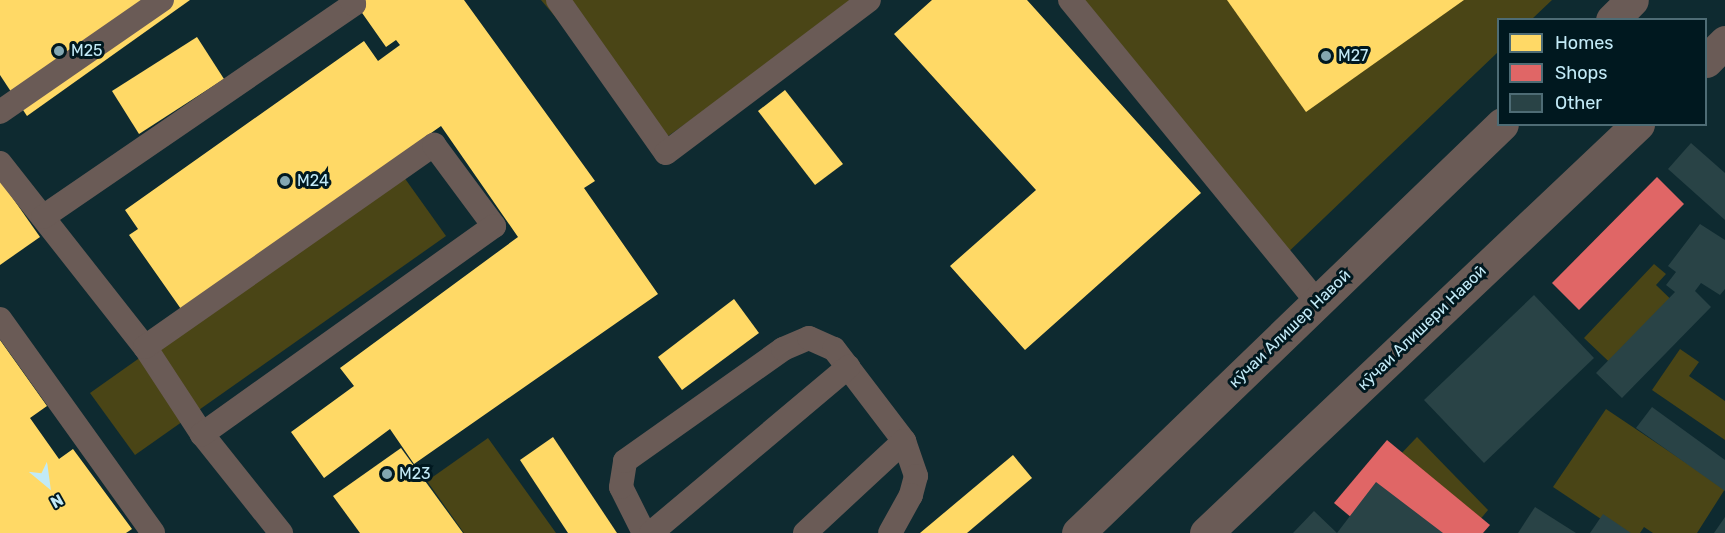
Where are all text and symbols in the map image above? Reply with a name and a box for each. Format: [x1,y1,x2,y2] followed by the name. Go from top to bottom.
[1497,18,1707,126] legend
[1555,32,1613,54] text: Homes
[71,41,103,61] place label: М25
[52,44,66,58] marker: М25
[1338,46,1368,66] place label: М27
[1319,49,1333,63] marker: М27
[1555,62,1607,84] text: Shops
[1555,92,1602,114] text: Other
[297,171,329,191] place label: М24
[278,174,292,188] marker: М24
[1354,262,1490,394] street label: кӯчаи Алишери Навоӣ
[1225,266,1355,392] street label: кӯчаи Алишер Навоӣ
[18,455,78,515] north arrow
[399,464,431,484] place label: М23
[380,467,394,481] marker: М23
[47,490,67,512] text: N

